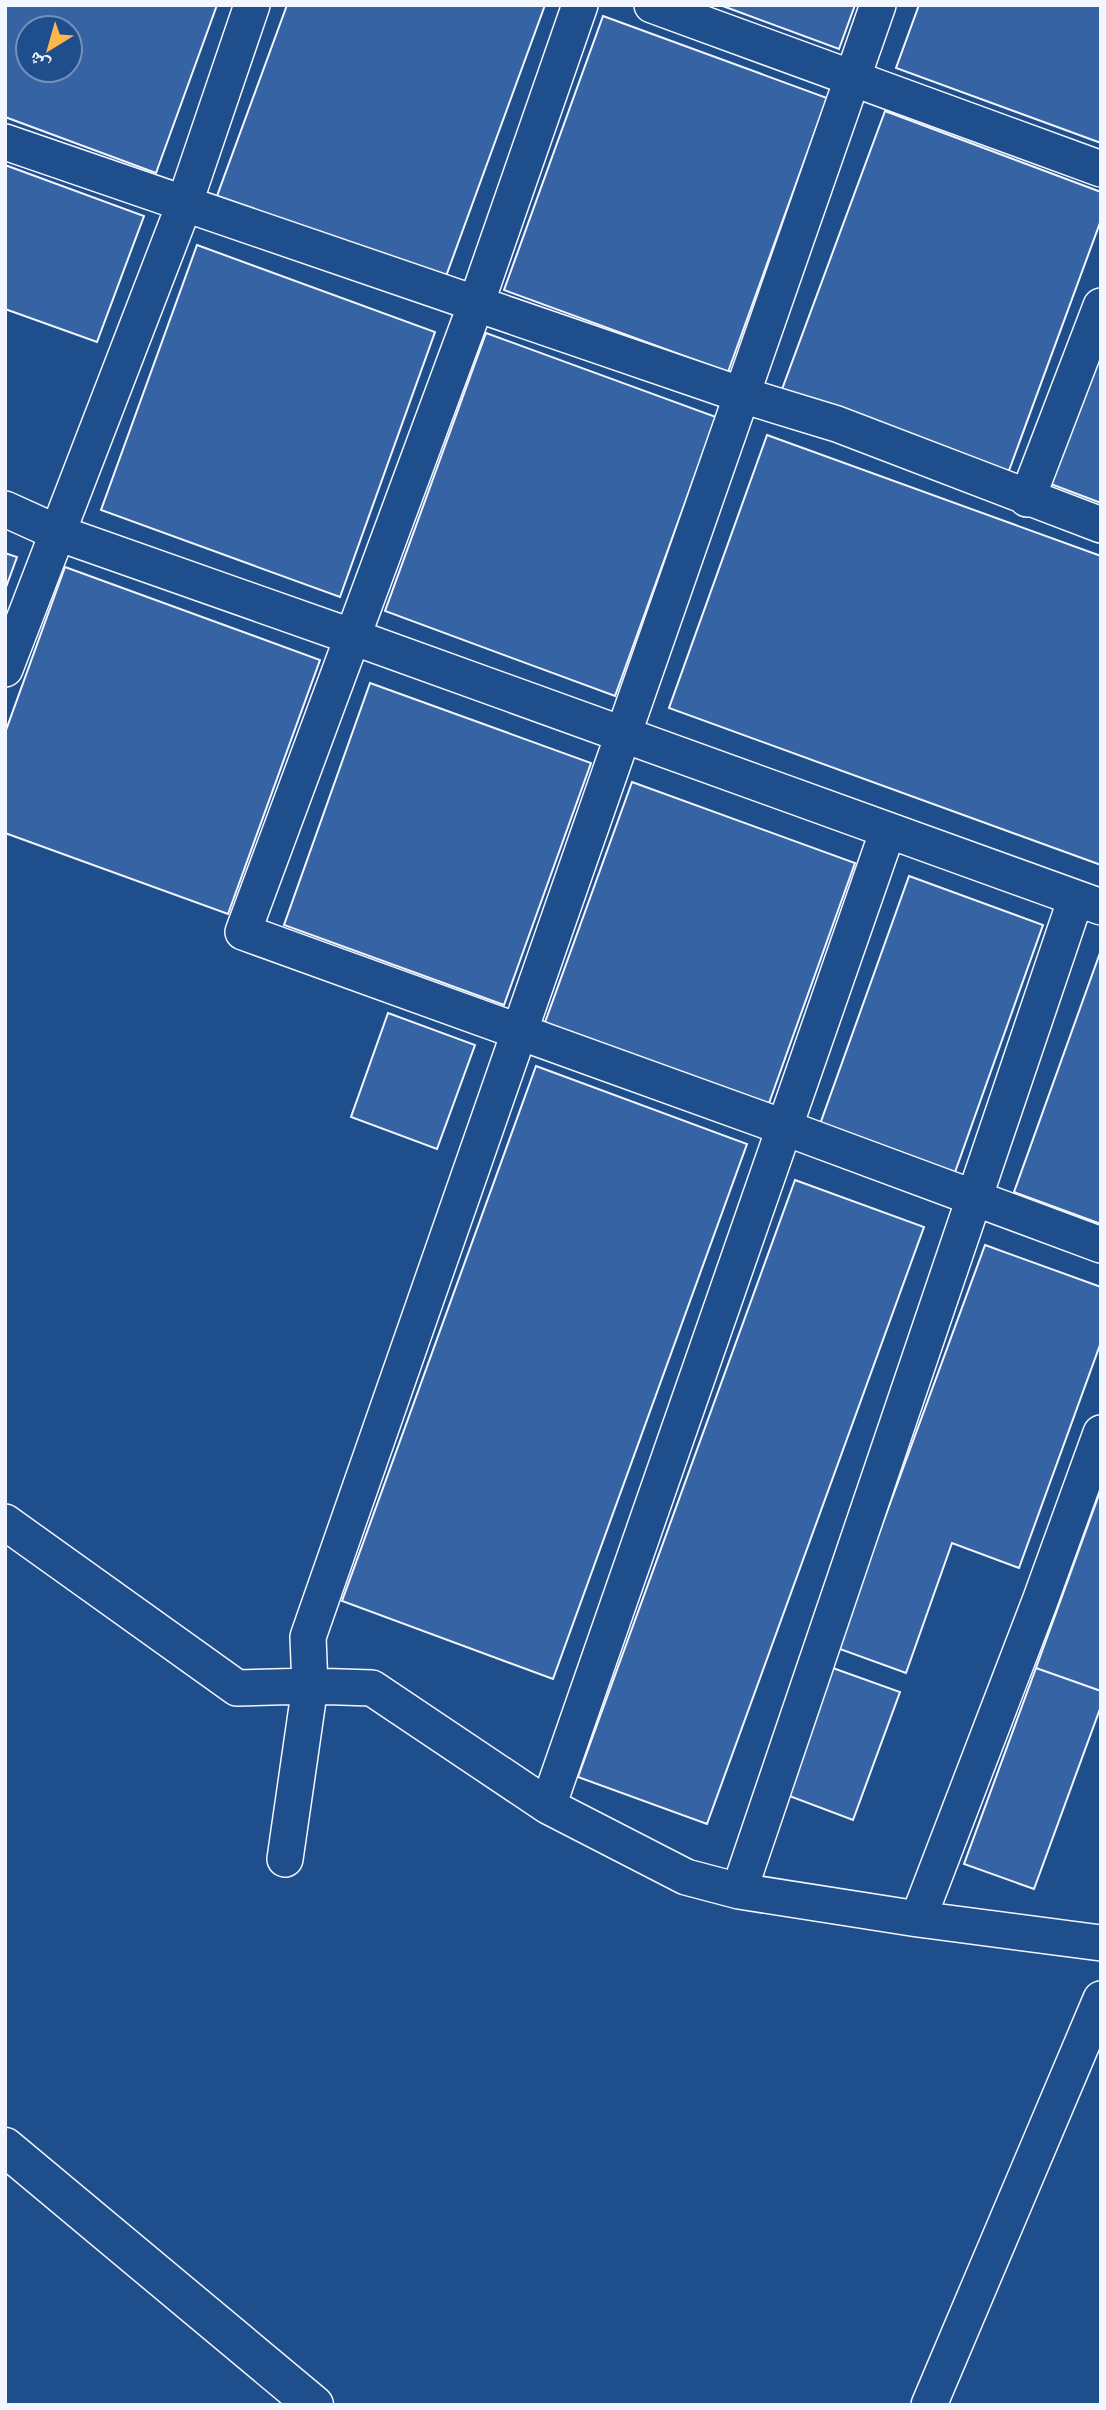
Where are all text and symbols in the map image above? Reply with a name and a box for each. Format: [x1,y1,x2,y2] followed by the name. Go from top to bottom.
[14,14,84,84] north arrow
[24,47,54,77] text: ش

